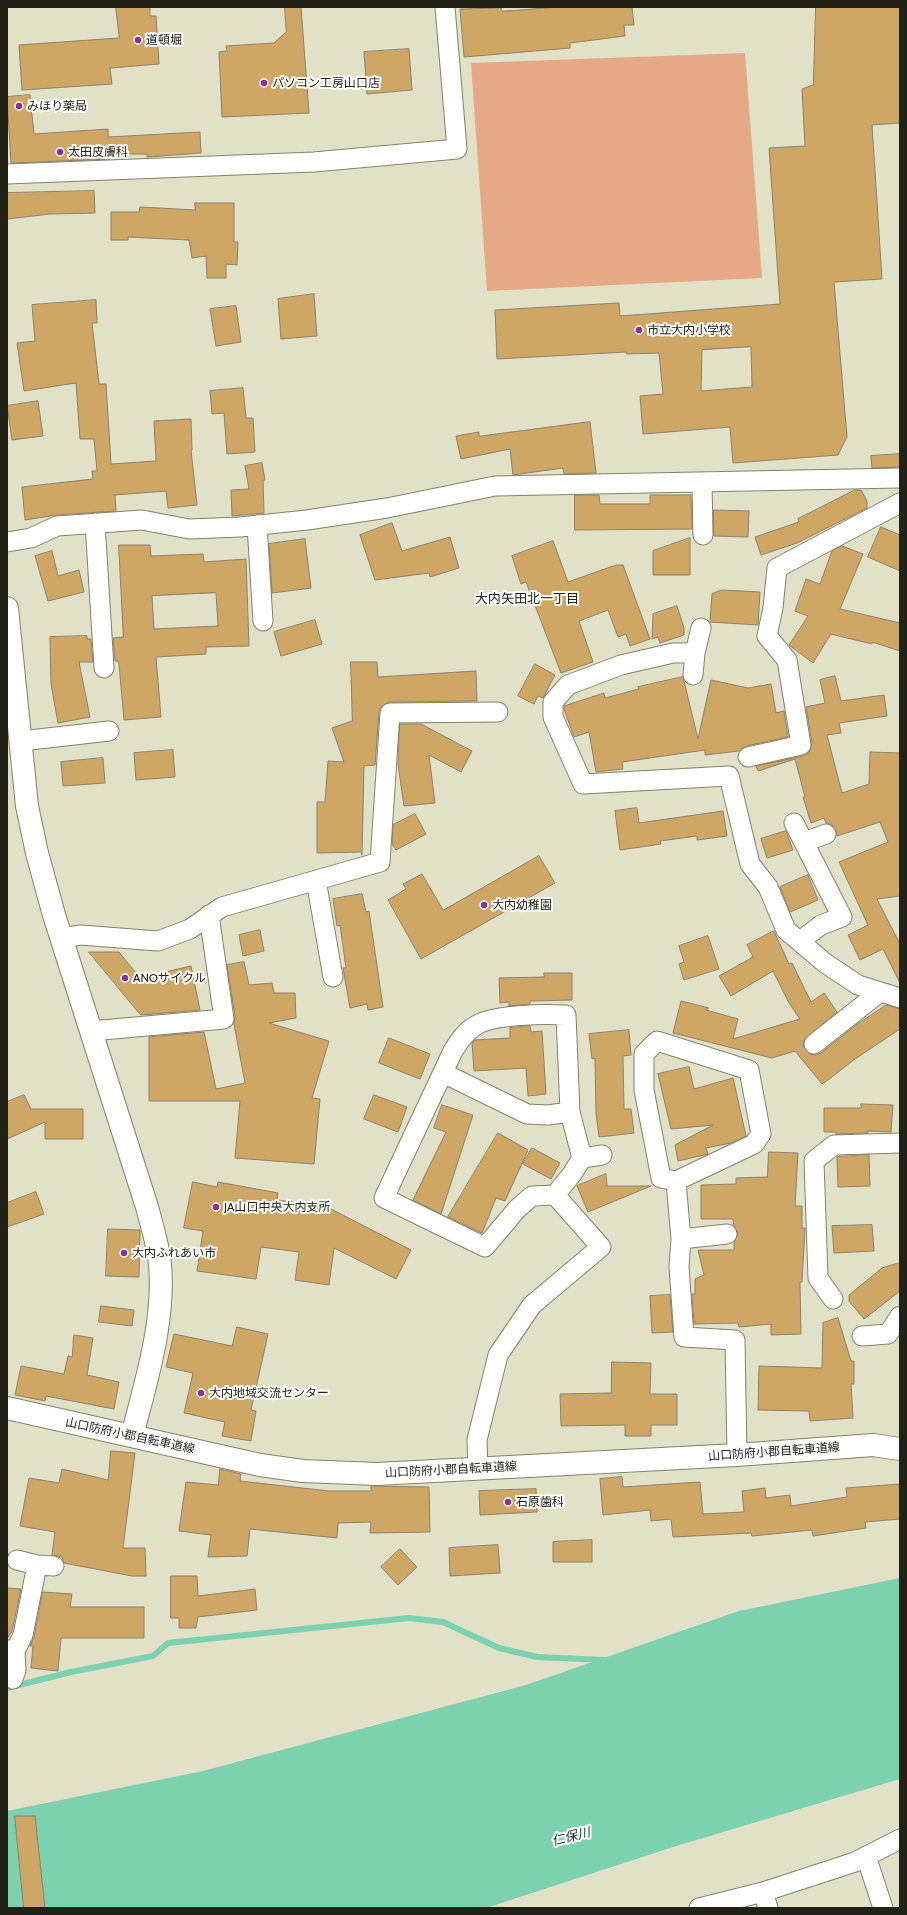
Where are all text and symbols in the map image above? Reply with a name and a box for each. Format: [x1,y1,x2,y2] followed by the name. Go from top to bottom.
[146,33,182,47] place label: 道頓堀
[133,35,143,45] marker: 道頓堀
[272,76,380,90] place label: パソコン工房山口店
[259,78,269,88] marker: パソコン工房山口店
[27,99,87,113] place label: みほり薬局
[14,101,24,111] marker: みほり薬局
[68,145,128,159] place label: 太田皮膚科
[55,147,65,157] marker: 太田皮膚科
[647,323,731,337] place label: 市立大内小学校
[634,325,644,335] marker: 市立大内小学校
[475,591,579,607] district label: 大内矢田北一丁目
[492,898,552,912] place label: 大内幼稚園
[479,900,489,910] marker: 大内幼稚園
[133,971,206,985] place label: ANOサイクル
[120,973,130,983] marker: ANOサイクル
[224,1200,330,1214] place label: JA山口中央大内支所
[211,1202,221,1212] marker: JA山口中央大内支所
[132,1246,216,1260] place label: 大内ふれあい市
[119,1248,129,1258] marker: 大内ふれあい市
[209,1386,329,1400] place label: 大内地域交流センター
[196,1388,206,1398] marker: 大内地域交流センター
[64,1415,196,1457] street label: 山口防府小郡自転車道線
[708,1440,840,1464] street label: 山口防府小郡自転車道線
[385,1459,517,1481] street label: 山口防府小郡自転車道線
[516,1495,564,1509] place label: 石原歯科
[503,1497,513,1507] marker: 石原歯科
[550,1825,592,1849] water label: 仁保川

